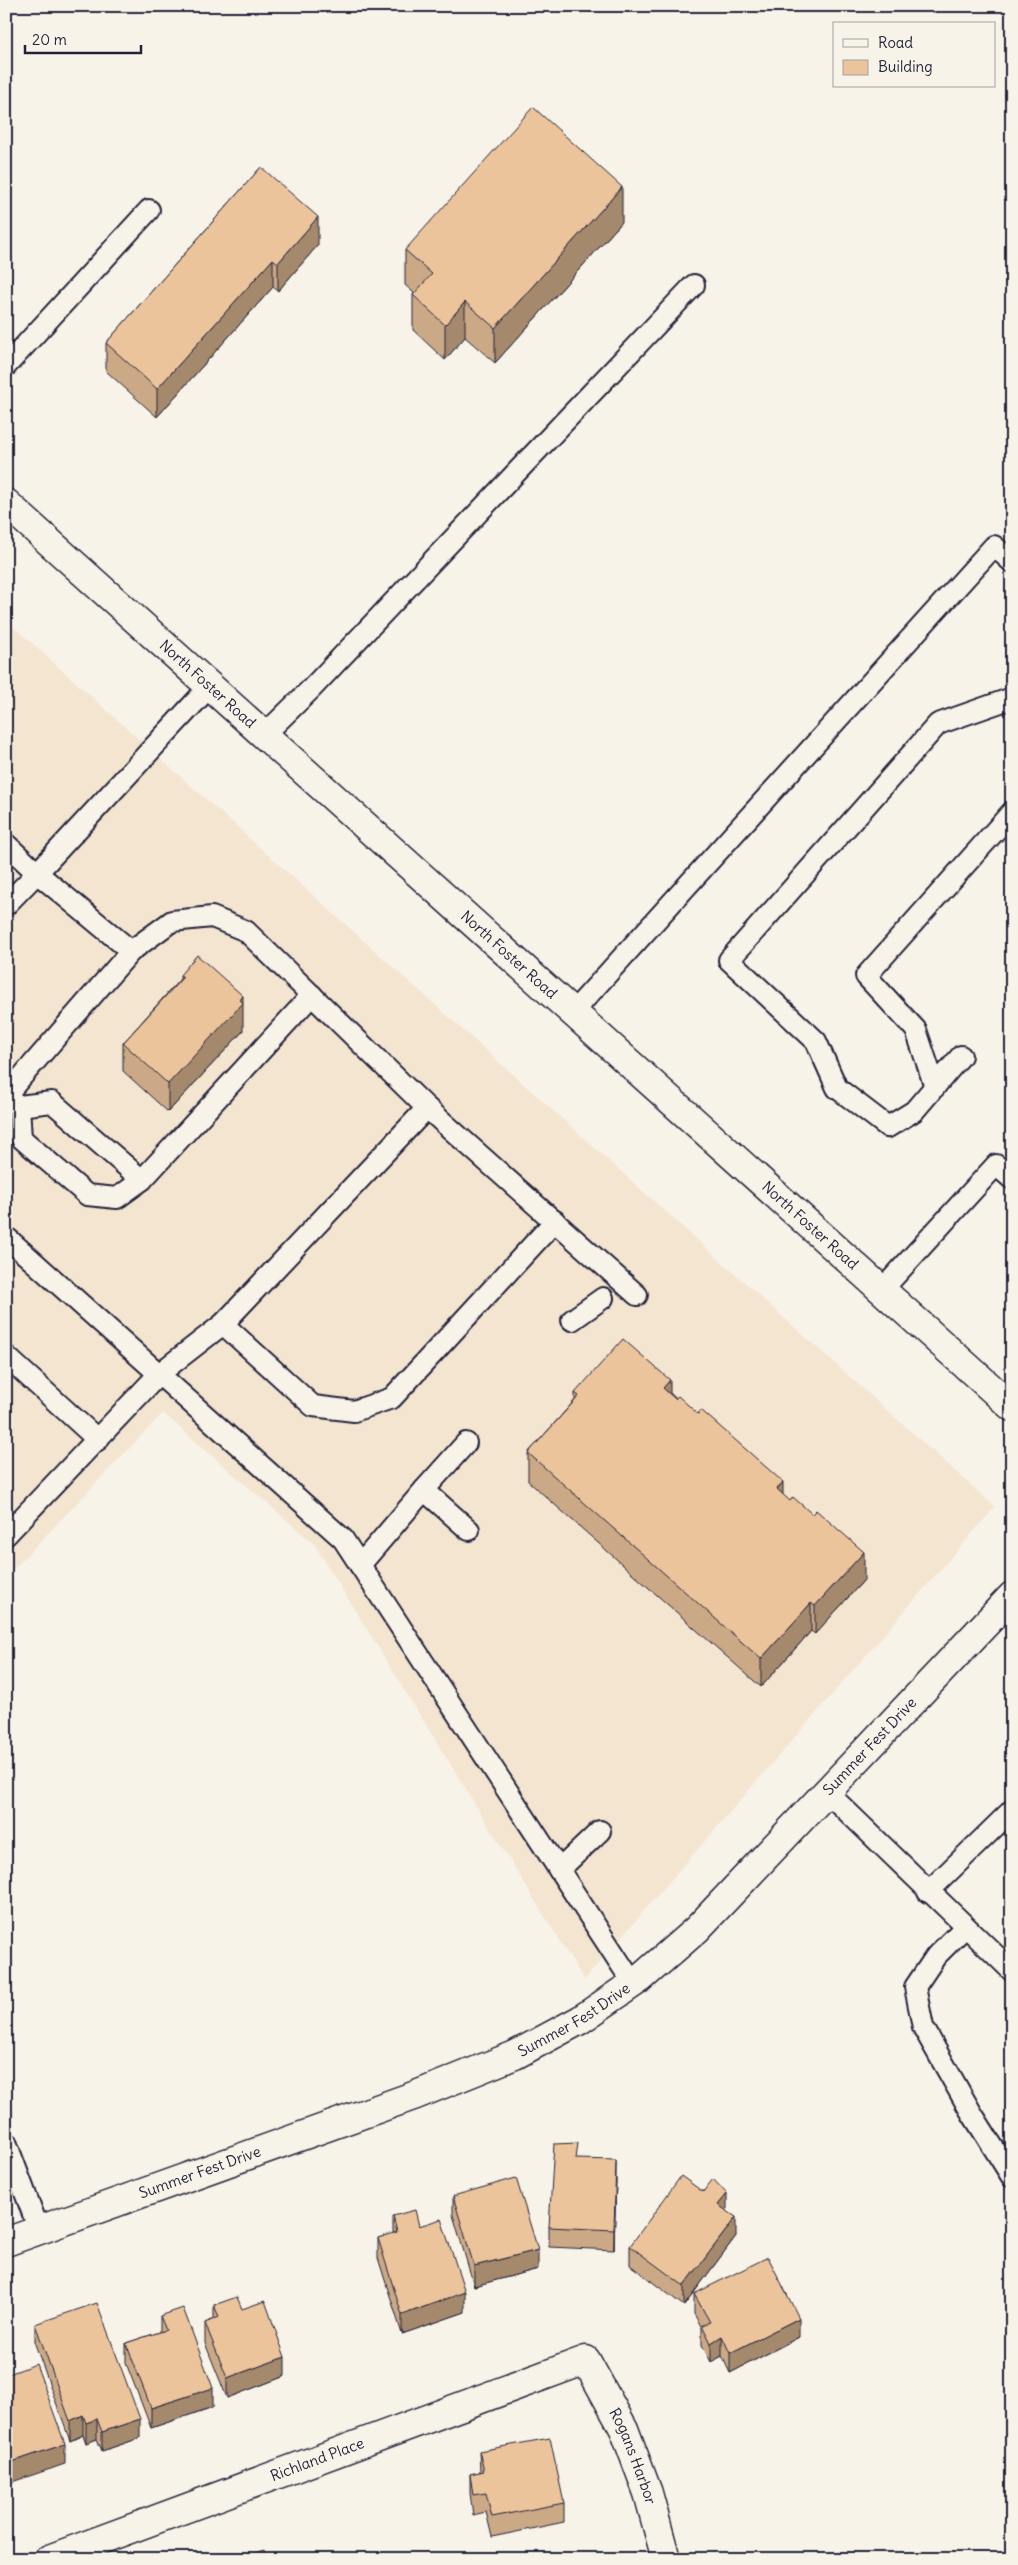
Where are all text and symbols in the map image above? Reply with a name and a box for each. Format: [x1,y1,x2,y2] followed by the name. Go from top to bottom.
[25,22,141,54] scale bar
[833,22,996,88] legend
[32,30,67,49] text: 20 m
[878,33,913,52] text: Road
[878,57,933,76] text: Building
[156,636,260,732] street label: North Foster Road
[457,906,561,1003] street label: North Foster Road
[758,1177,863,1273] street label: North Foster Road
[819,1693,920,1799] street label: Summer Fest Drive
[514,1978,634,2061] street label: Summer Fest Drive
[136,2141,263,2203] street label: Summer Fest Drive
[605,2404,661,2506] street label: Rogans Harbor
[267,2433,367,2485] street label: Richland Place

